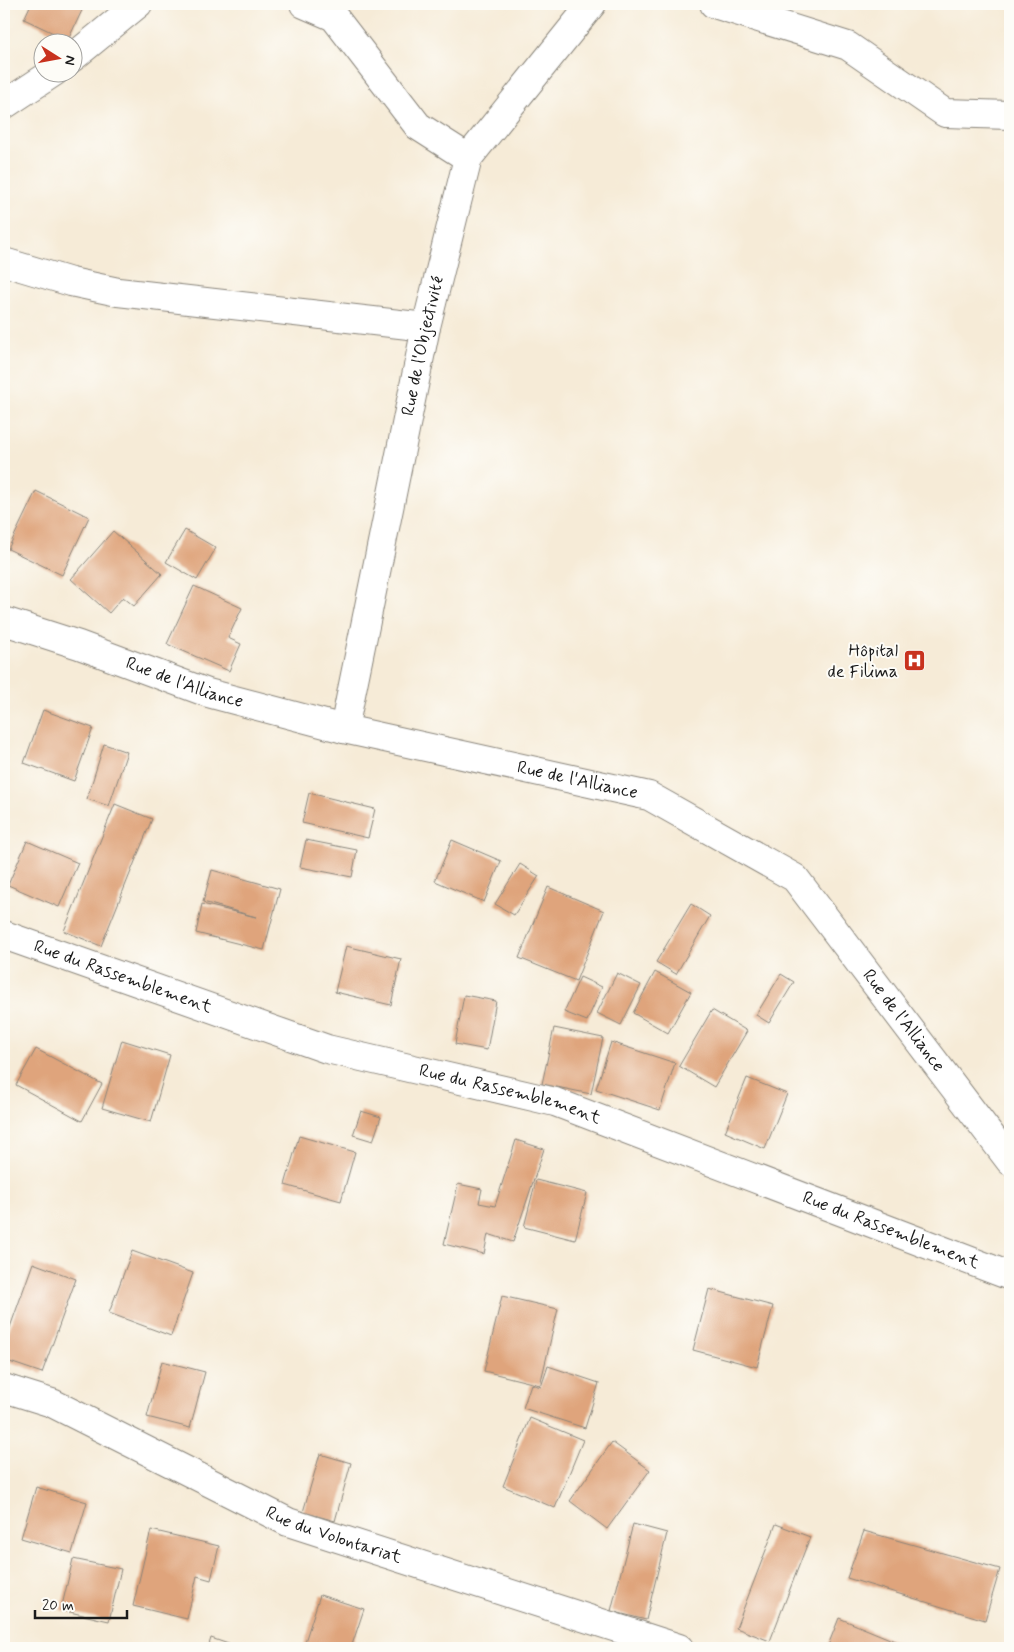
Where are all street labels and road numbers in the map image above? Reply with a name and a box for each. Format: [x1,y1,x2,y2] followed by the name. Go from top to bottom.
[396,274,450,418] street label: Rue de l'Objectivité
[122,651,246,714] street label: Rue de l'Alliance
[515,755,640,805] street label: Rue de l'Alliance
[31,934,215,1020] street label: Rue du Rassemblement
[857,964,950,1077] street label: Rue de l'Alliance
[417,1059,605,1131] street label: Rue du Rassemblement
[799,1186,983,1275] street label: Rue du Rassemblement
[261,1501,405,1570] street label: Rue du Volontariat

